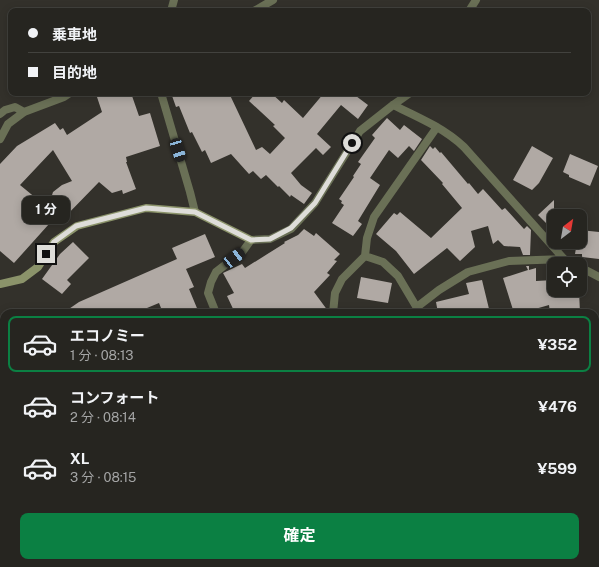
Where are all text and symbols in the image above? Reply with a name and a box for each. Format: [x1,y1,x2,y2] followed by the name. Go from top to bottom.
[52,26,97,43] text: 乗車地
[52,64,97,81] text: 目的地
[343,134,361,152] route start
[169,137,187,163] car
[22,196,70,224] callout: 1 分
[35,202,57,217] text: 1 分
[547,209,587,249] north arrow
[547,209,587,297] map controls
[37,245,55,263] route end
[221,246,247,270] car
[547,257,587,297] button: locate
[22,326,58,362] icon: car
[70,327,145,344] text: エコノミー
[537,336,577,353] text: ¥352
[70,348,133,363] text: 1 分 · 08:13
[22,388,58,424] icon: car
[70,389,160,406] text: コンフォート
[538,398,577,415] text: ¥476
[70,410,136,425] text: 2 分 · 08:14
[22,450,58,486] icon: car
[70,450,89,467] text: XL
[537,460,577,477] text: ¥599
[70,470,136,485] text: 3 分 · 08:15
[20,513,579,559] button: 確定

